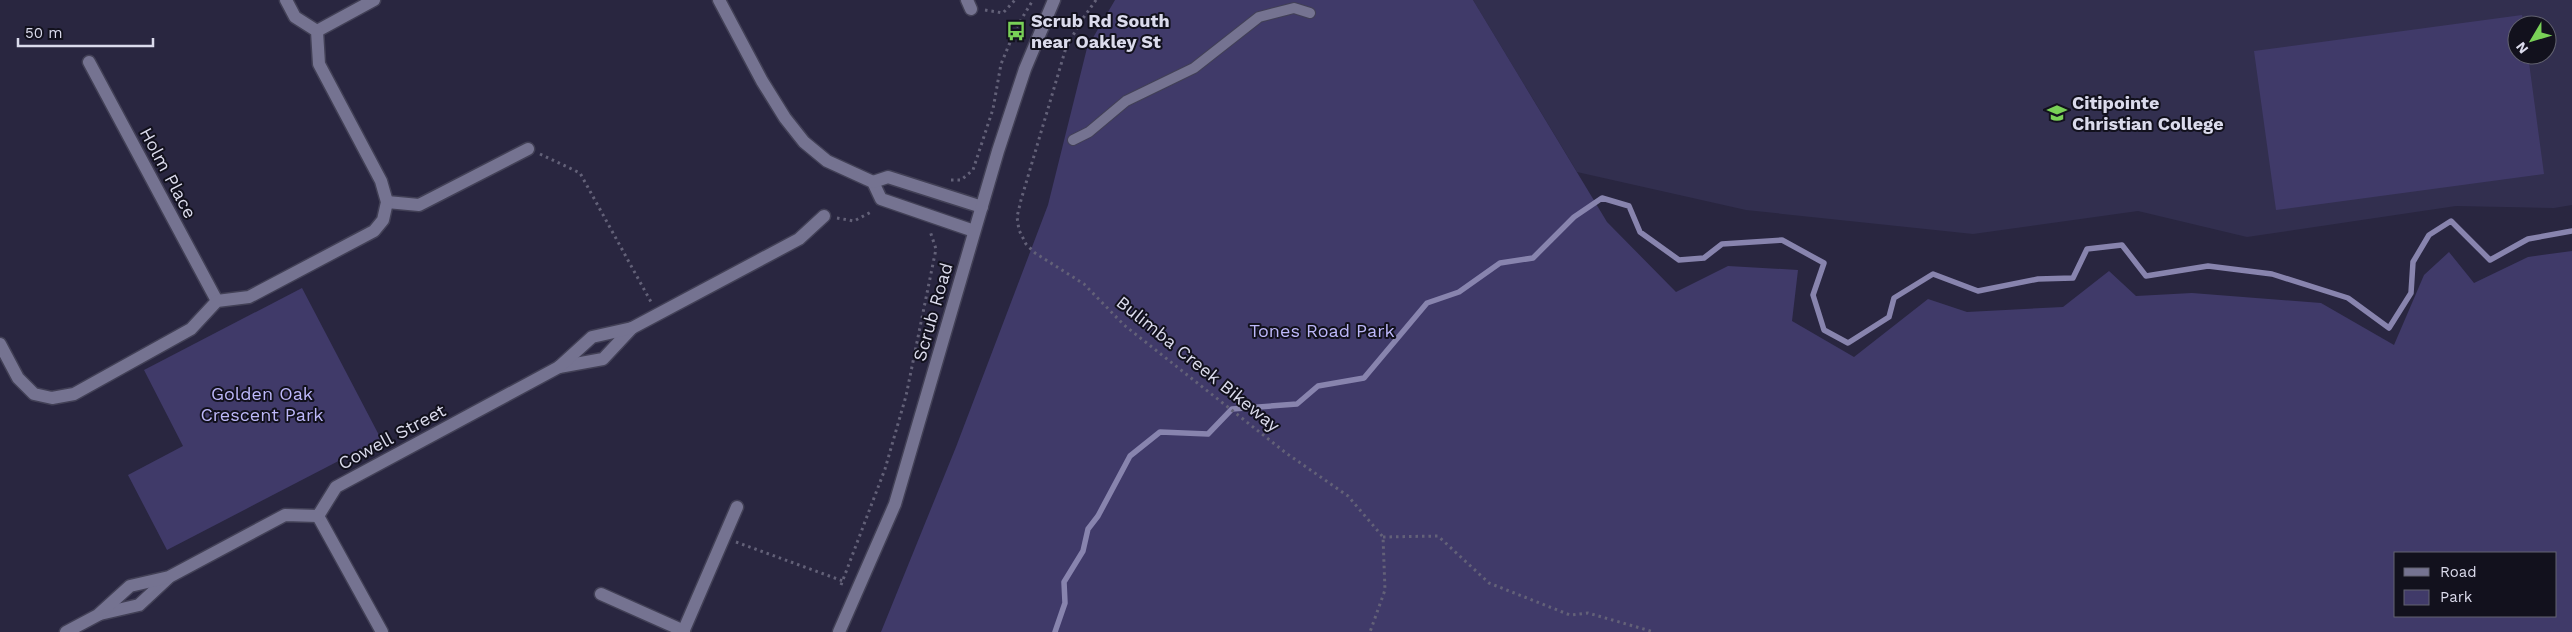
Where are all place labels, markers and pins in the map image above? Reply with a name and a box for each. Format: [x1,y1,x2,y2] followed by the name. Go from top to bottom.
[1031,10,1170,52] place label: Scrub Rd South near Oakley St
[1005,20,1027,42] bus stop icon: Scrub Rd South near Oakley St
[2072,92,2224,134] place label: Citipointe Christian College
[2046,102,2068,124] school or university icon: Citipointe Christian College

